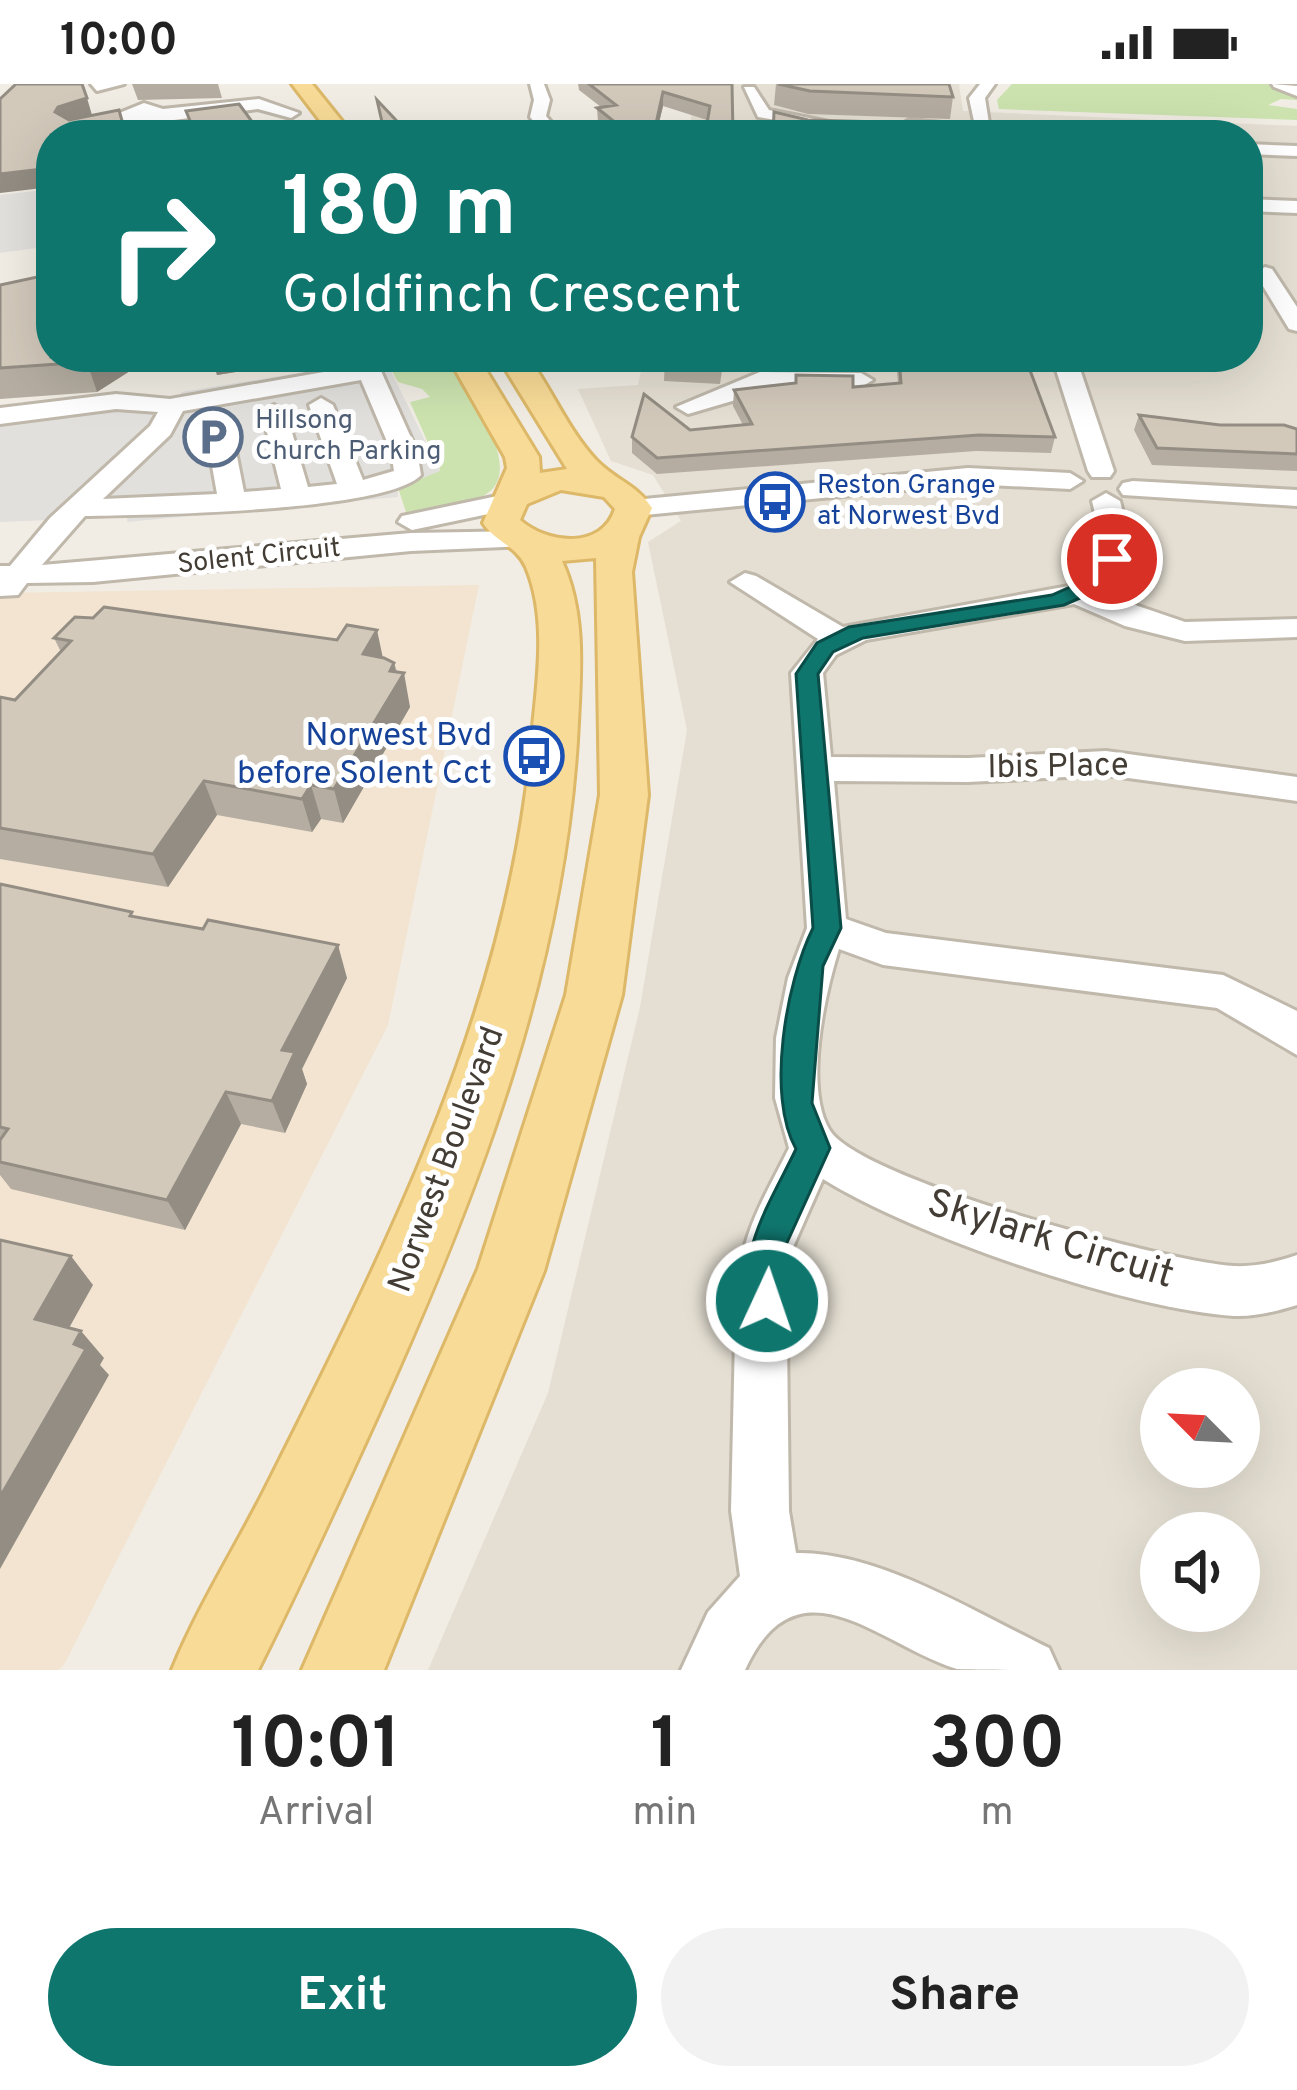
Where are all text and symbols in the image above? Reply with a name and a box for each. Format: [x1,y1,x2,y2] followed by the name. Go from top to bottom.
[60,14,178,71] text: 10:00
[282,159,517,265] text: 180 m
[84,168,240,324] icon: right
[282,263,742,332] text: Goldfinch Crescent
[255,404,441,469] place label: Hillsong Church Parking
[182,406,244,468] parking icon: Hillsong Church Parking
[817,469,1000,534] place label: Reston Grange at Norwest Bvd
[744,471,806,533] bus stop icon: Reston Grange at Norwest Bvd
[1061,508,1163,610] pin
[1079,526,1145,592] icon: arrive
[176,532,342,582] street label: Solent Circuit
[237,716,492,796] place label: Norwest Bvd before Solent Cct
[503,725,565,787] bus stop icon: Norwest Bvd before Solent Cct
[987,746,1129,790] street label: Ibis Place
[380,1021,516,1299] street label: Norwest Boulevard
[921,1180,1179,1302] street label: Skylark Circuit
[704,1238,830,1364] position arrow
[1140,1368,1260,1488] north arrow
[1140,1368,1260,1632] map controls
[1140,1512,1260,1632] button: sound
[231,1702,401,1794] text: 10:01
[650,1702,679,1794] text: 1
[929,1702,1066,1794] text: 300
[258,1790,374,1839] text: Arrival
[632,1790,697,1839] text: min
[981,1790,1014,1839] text: m
[48,1928,637,2066] button: Exit
[661,1928,1249,2066] button: Share

